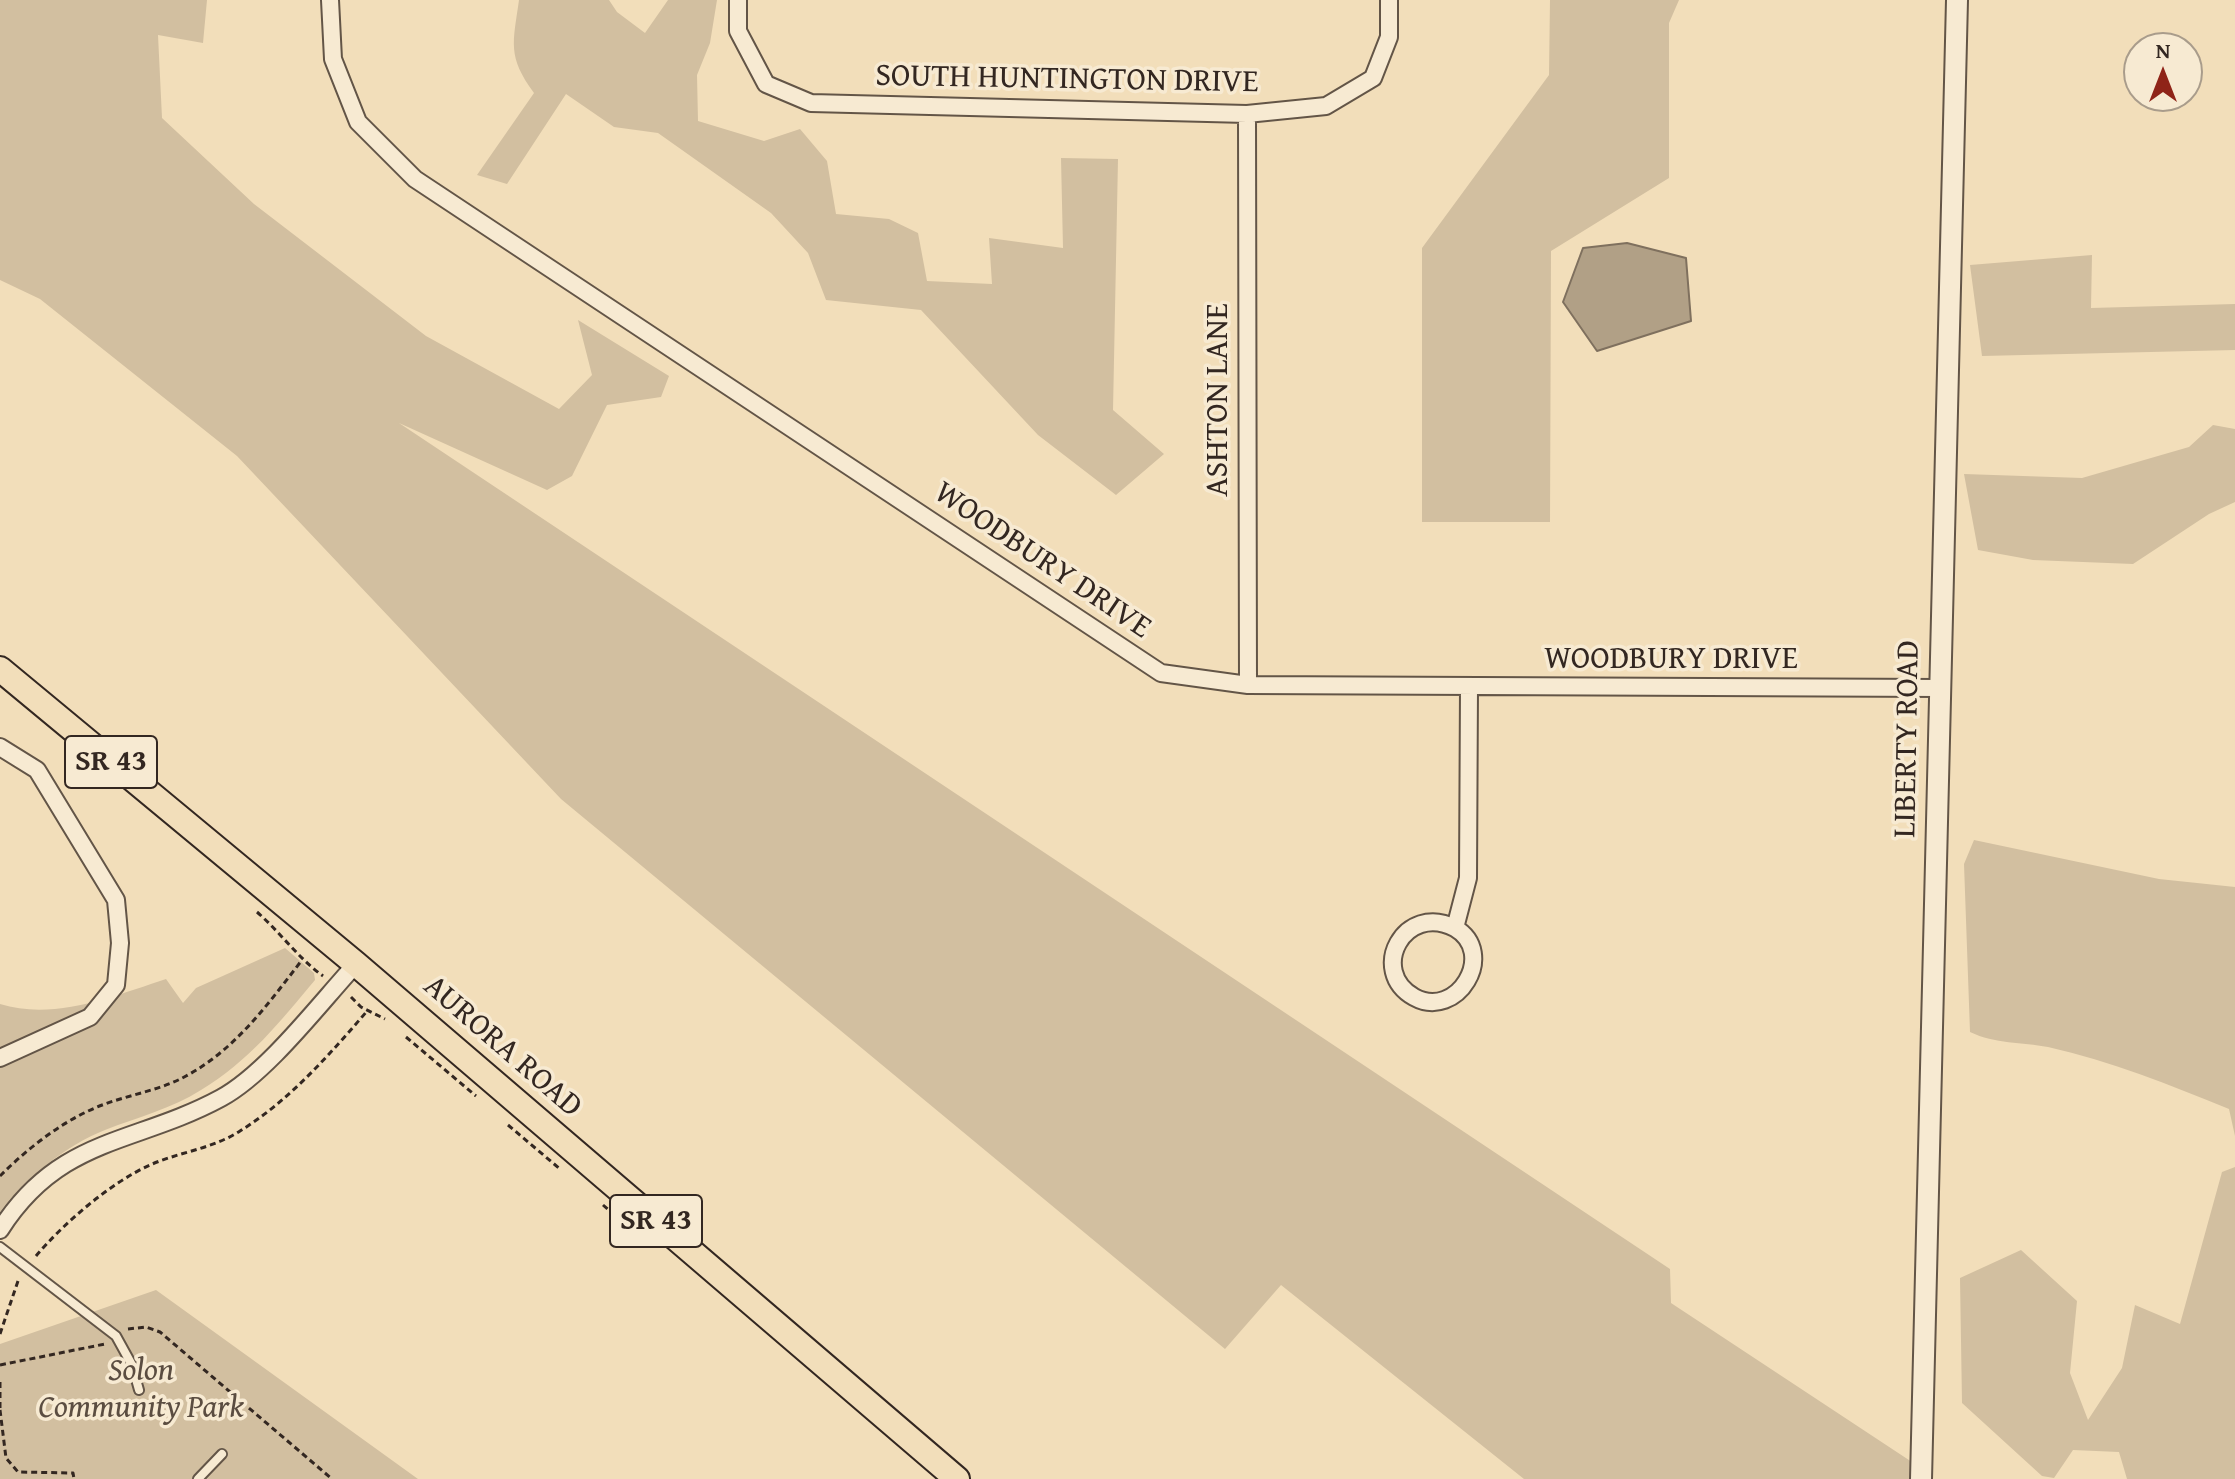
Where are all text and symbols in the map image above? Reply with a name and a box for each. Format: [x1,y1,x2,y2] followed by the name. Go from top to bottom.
[2123,32,2203,112] north arrow
[2156,34,2170,66] text: N
[875,57,1259,103] street label: SOUTH HUNTINGTON DRIVE
[1200,303,1238,497] street label: ASHTON LANE
[926,474,1158,648] street label: WOODBURY DRIVE
[1887,640,1929,838] street label: LIBERTY ROAD
[1544,641,1798,679] street label: WOODBURY DRIVE
[65,736,157,788] road number: SR 43
[415,968,589,1126] street label: AURORA ROAD
[610,1195,702,1247] road number: SR 43
[38,1353,244,1428] park label: Solon Community Park

